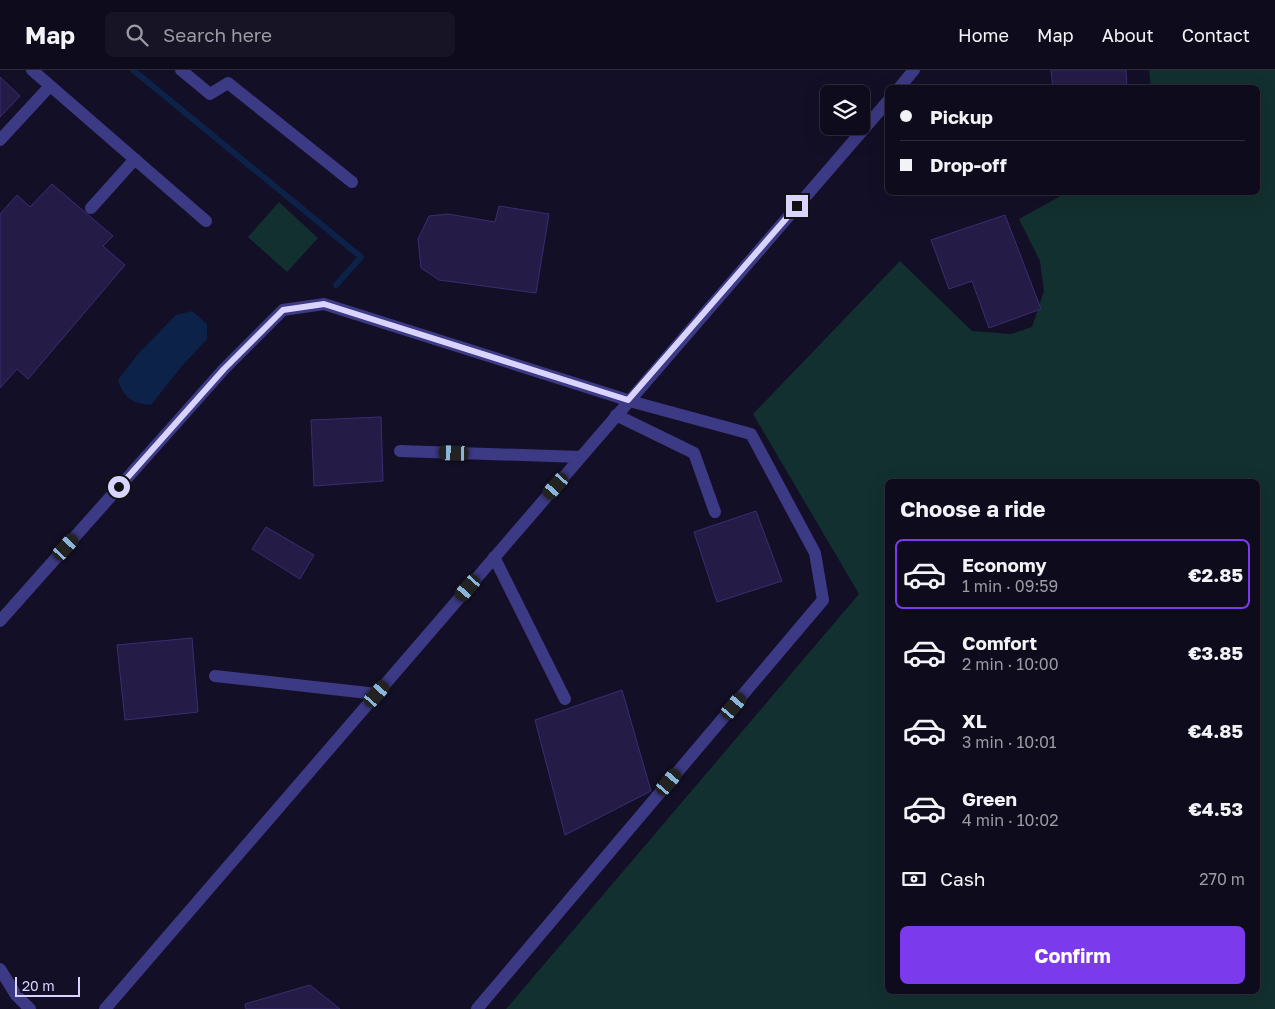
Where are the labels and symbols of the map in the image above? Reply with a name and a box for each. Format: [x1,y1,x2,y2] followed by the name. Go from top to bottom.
[786,195,808,217] route end
[438,445,469,461] car
[540,470,571,502] car
[108,476,130,498] route start
[50,531,81,563] car
[452,572,483,604] car
[361,678,392,710] car
[718,690,749,722] car
[653,766,684,798] car
[15,974,80,997] scale bar

